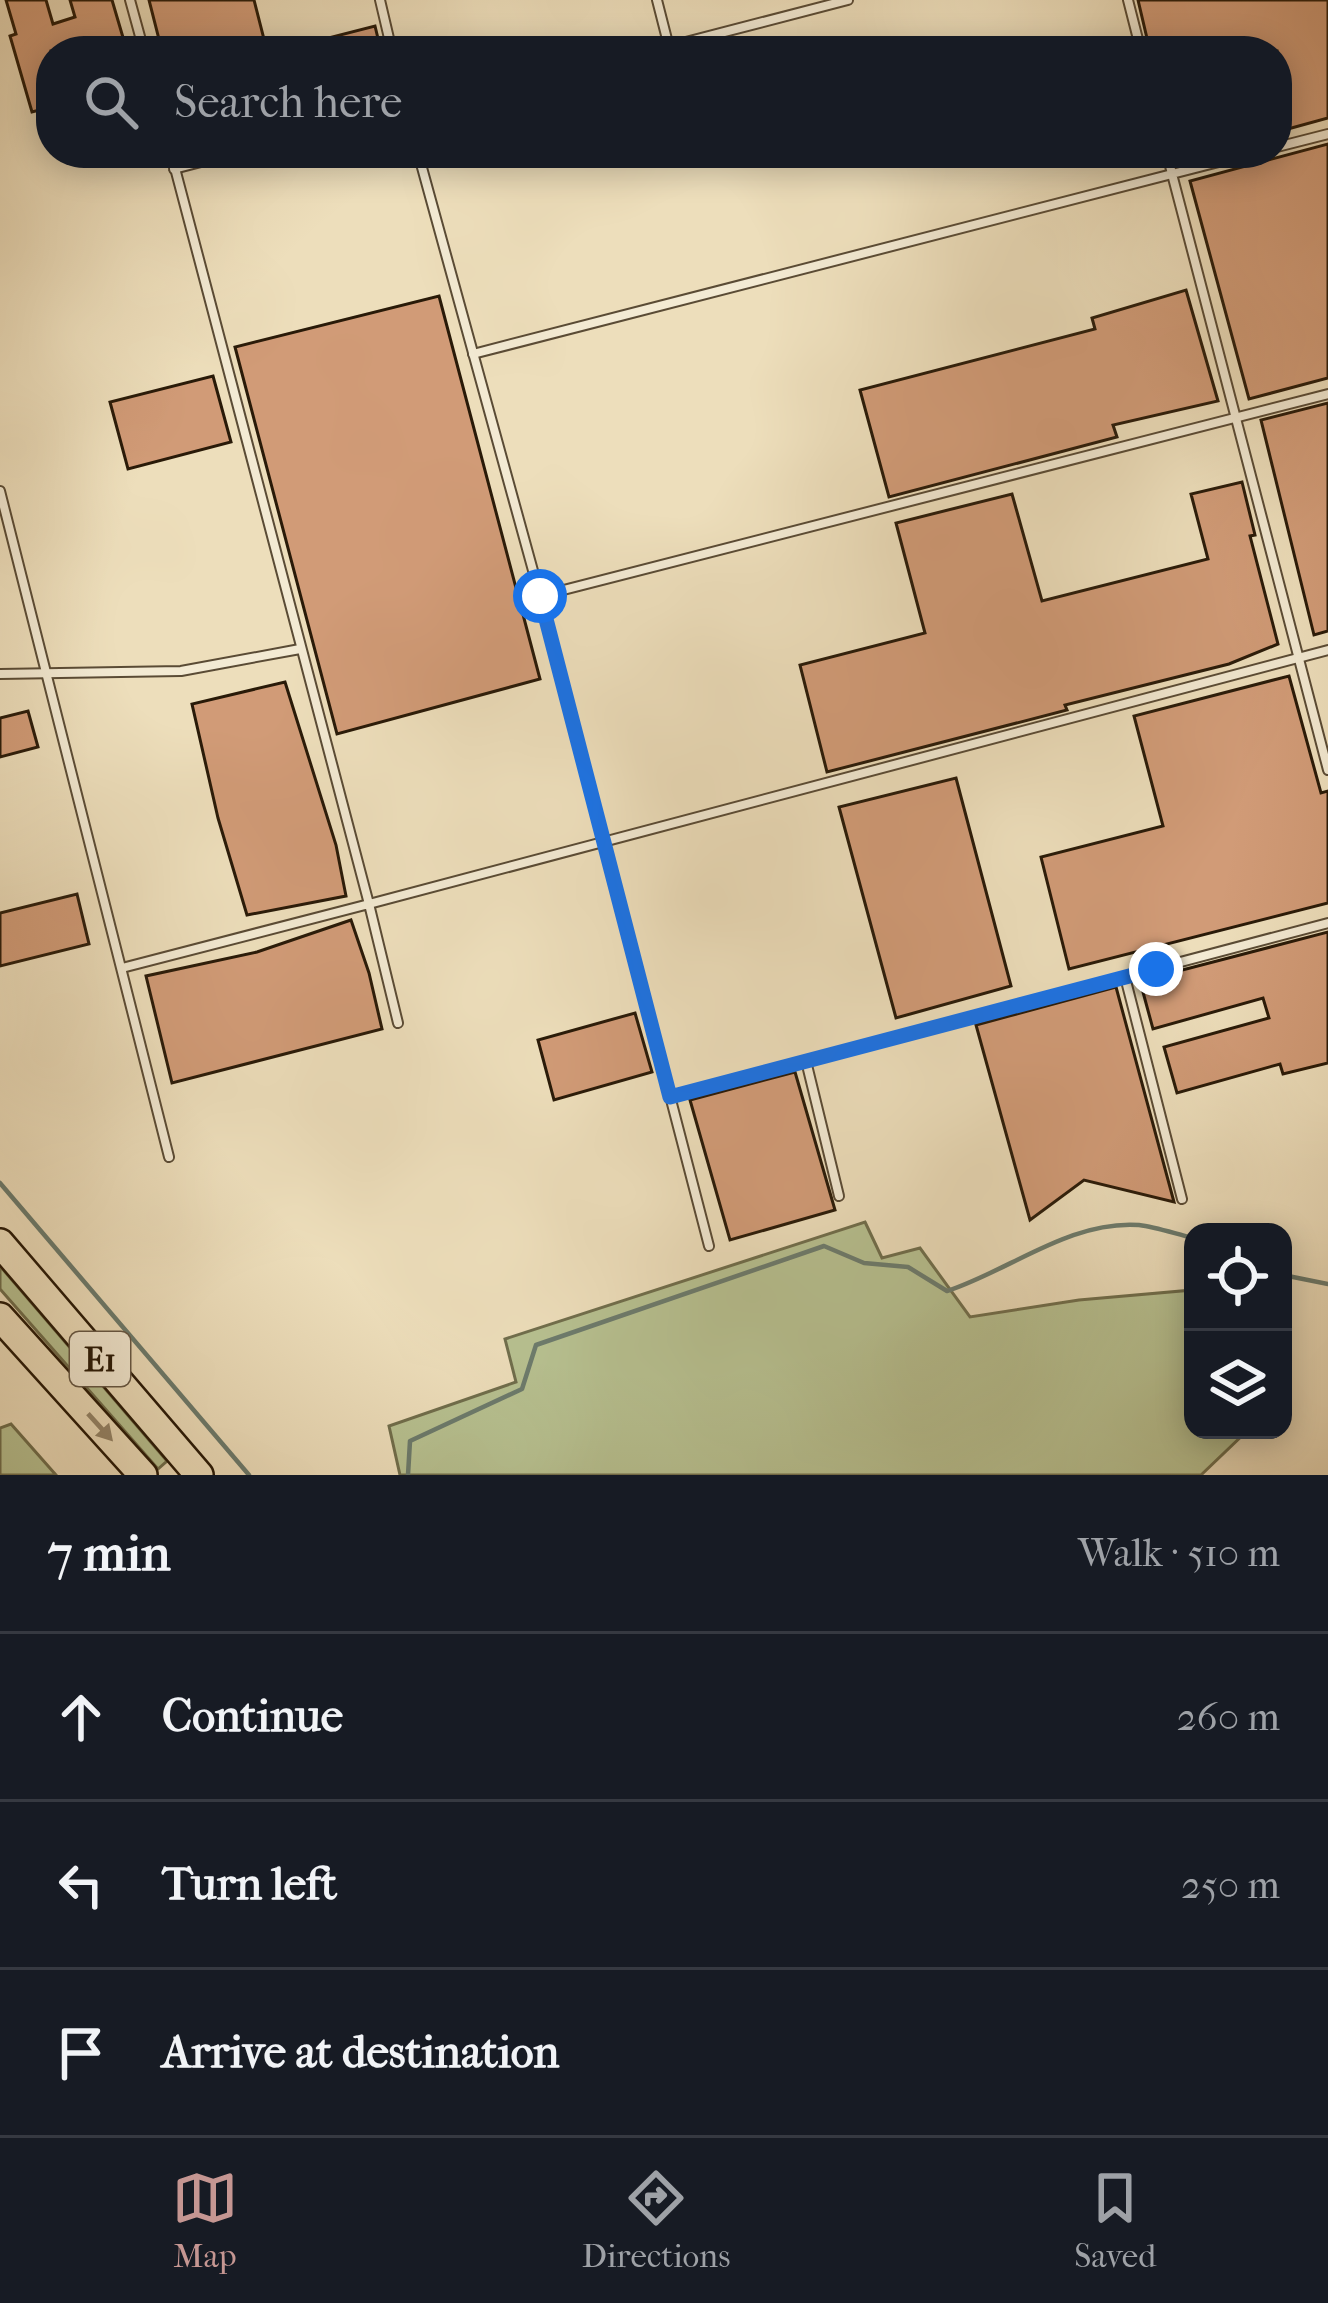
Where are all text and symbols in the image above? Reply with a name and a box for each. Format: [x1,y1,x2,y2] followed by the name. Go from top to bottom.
[36,36,1292,168] search box
[78,69,144,135] icon: search
[174,76,402,129] text: Search here
[513,569,567,623] route start
[1129,942,1183,996] route end
[1184,1223,1292,1439] map controls
[1184,1223,1292,1331] button: locate
[1184,1331,1292,1439] button: layers
[70,1332,130,1386] road number: E1
[86,1413,113,1442] one-way arrow
[48,1523,171,1583] text: 7 min
[1078,1530,1280,1576] text: Walk · 510 m
[48,1684,114,1750] icon: ahead
[162,1690,343,1743] text: Continue
[1177,1694,1280,1740] text: 260 m
[48,1852,114,1918] icon: left
[162,1858,337,1911] text: Turn left
[1181,1862,1280,1908] text: 250 m
[48,2020,114,2086] icon: arrive
[162,2026,559,2079] text: Arrive at destination
[172,2165,238,2276] tab: Map
[582,2165,730,2276] tab: Directions
[1074,2165,1156,2276] tab: Saved

